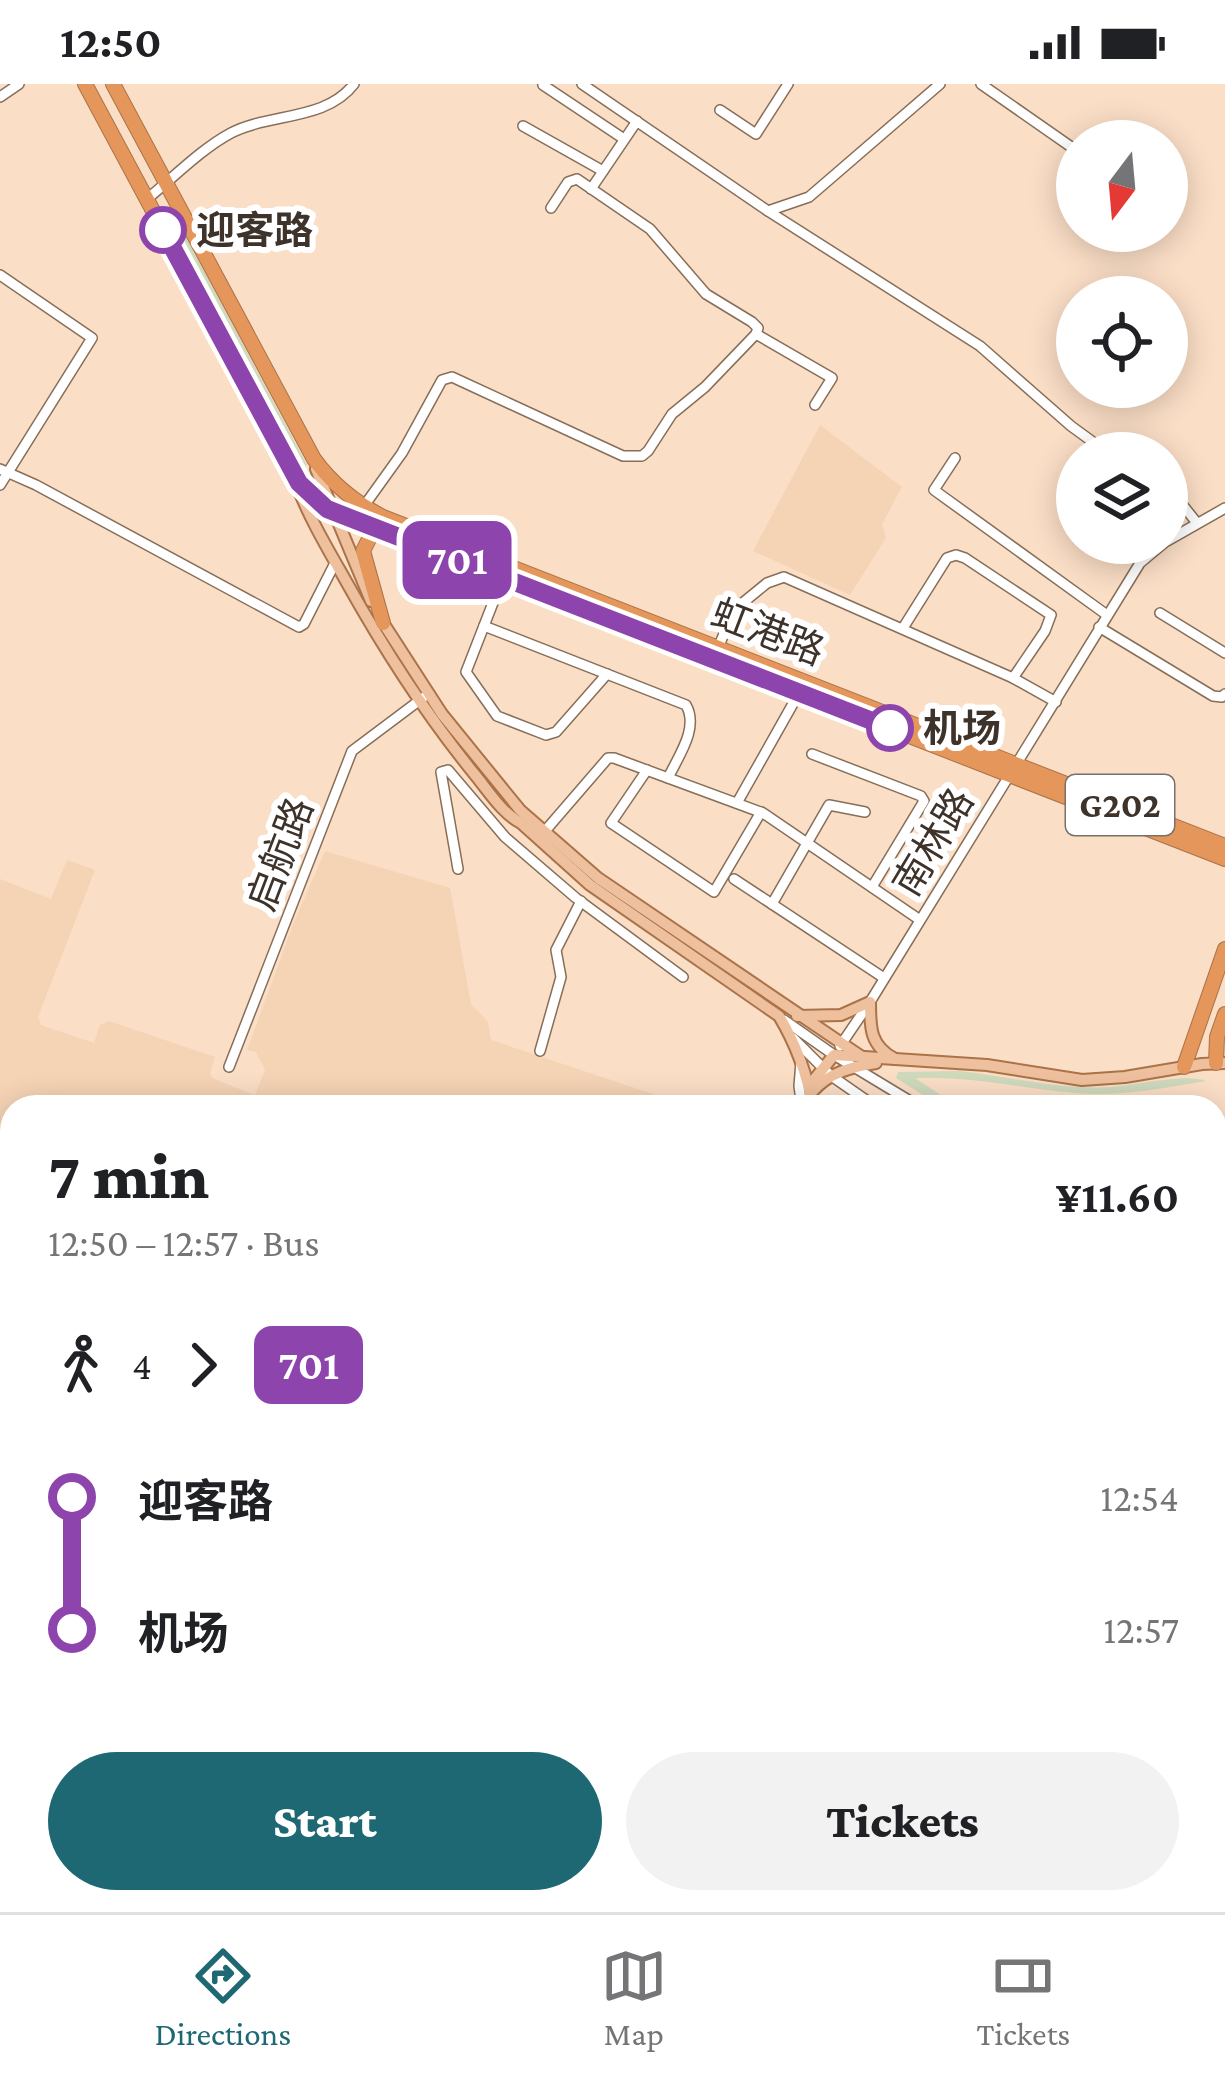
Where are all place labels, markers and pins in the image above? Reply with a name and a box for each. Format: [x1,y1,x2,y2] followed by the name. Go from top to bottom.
[141,208,185,252] marker: 迎客路
[196,209,313,252] place label: 迎客路
[868,706,912,750] marker: 机场
[923,707,1001,750] place label: 机场

